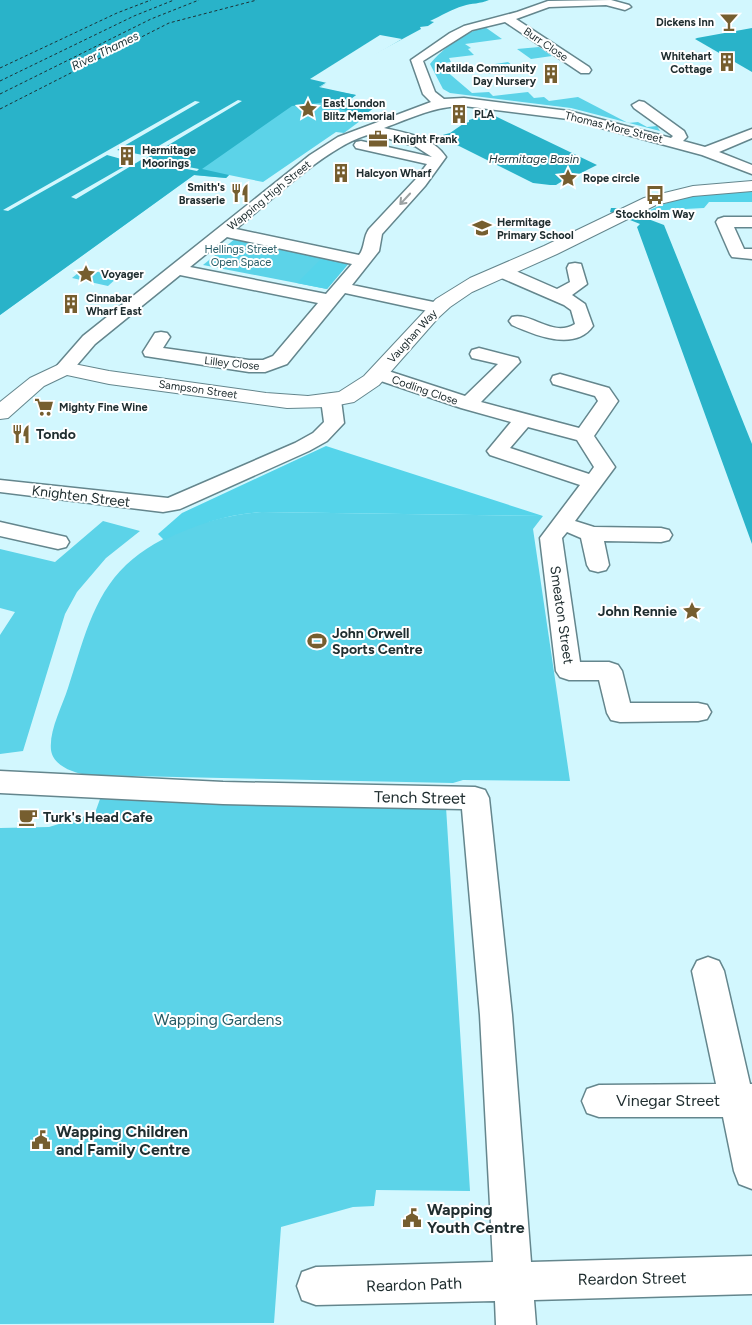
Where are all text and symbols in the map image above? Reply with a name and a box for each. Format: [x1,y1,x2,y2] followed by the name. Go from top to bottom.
[718,11,740,33] bar icon: Dickens Inn
[656,16,714,29] place label: Dickens Inn
[521,25,570,64] street label: Burr Close
[69,29,141,73] water label: River Thames
[661,50,713,76] place label: Whitehart Cottage
[716,51,738,73] building icon: Whitehart Cottage
[436,62,537,88] place label: Matilda Community Day Nursery
[540,63,562,85] building icon: Matilda Community Day Nursery
[323,97,395,123] place label: East London Blitz Memorial
[297,98,319,120] place icon: East London Blitz Memorial
[448,103,470,125] building icon: PLA
[474,108,495,121] place label: PLA
[564,109,664,146] street label: Thomas More Street
[367,128,389,150] office icon: Knight Frank
[393,133,458,146] place label: Knight Frank
[142,144,196,170] place label: Hermitage Moorings
[116,145,138,167] building icon: Hermitage Moorings
[489,152,579,166] water label: Hermitage Basin
[225,158,314,233] street label: Wapping High Street
[330,162,352,184] building icon: Halcyon Wharf
[356,167,432,180] place label: Halcyon Wharf
[557,167,579,189] place icon: Rope circle
[583,172,640,185] place label: Rope circle
[179,181,225,207] place label: Smith's Brasserie
[229,182,251,204] restaurant icon: Smith's Brasserie
[644,184,666,206] bus stop icon: Stockholm Way
[399,193,411,205] one-way arrow
[615,208,695,221] place label: Stockholm Way
[497,216,574,242] place label: Hermitage Primary School
[471,217,493,239] school or university icon: Hermitage Primary School
[205,243,277,269] park label: Hellings Street Open Space
[75,263,97,285] place icon: Voyager
[101,268,144,281] place label: Voyager
[86,292,143,318] place label: Cinnabar Wharf East
[60,293,82,315] building icon: Cinnabar Wharf East
[385,307,440,366] street label: Vaughan Way
[204,354,260,373] street label: Lilley Close
[390,373,460,408] street label: Codling Close
[158,378,238,401] street label: Sampson Street
[33,396,55,418] supermarket icon: Mighty Fine Wine
[59,401,148,414] place label: Mighty Fine Wine
[10,423,32,445] restaurant icon: Tondo
[36,426,76,443] place label: Tondo
[31,482,131,511] street label: Knighten Street
[546,565,577,665] street label: Smeaton Street
[681,600,703,622] place icon: John Rennie
[598,603,677,620] place label: John Rennie
[332,625,423,658] place label: John Orwell Sports Centre
[306,630,328,652] sports icon: John Orwell Sports Centre
[374,787,466,808] street label: Tench Street
[17,806,39,828] cafe icon: Turk's Head Cafe
[43,809,153,826] place label: Turk's Head Cafe
[154,1010,282,1029] park label: Wapping Gardens
[616,1091,720,1110] street label: Vinegar Street
[56,1122,190,1159] place label: Wapping Children and Family Centre
[30,1129,52,1151] public building icon: Wapping Children and Family Centre
[427,1200,525,1237] place label: Wapping Youth Centre
[401,1207,423,1229] public building icon: Wapping Youth Centre
[578,1268,686,1289] street label: Reardon Street
[366,1273,462,1296] street label: Reardon Path

